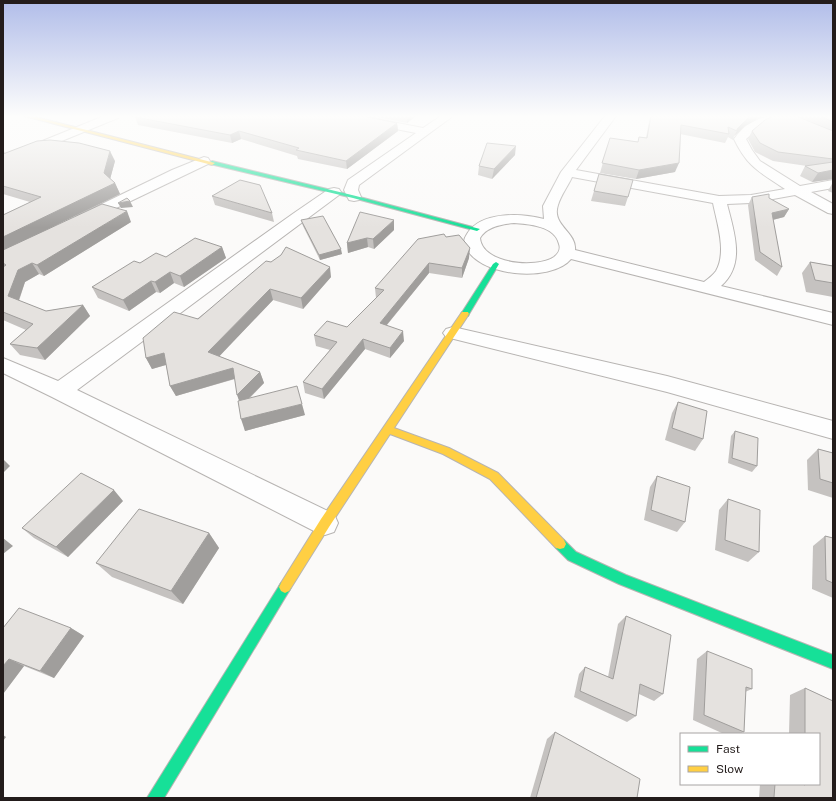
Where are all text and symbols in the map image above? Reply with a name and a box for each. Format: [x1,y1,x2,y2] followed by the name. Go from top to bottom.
[680,733,820,785] legend
[716,742,741,756] text: Fast
[716,762,744,776] text: Slow

